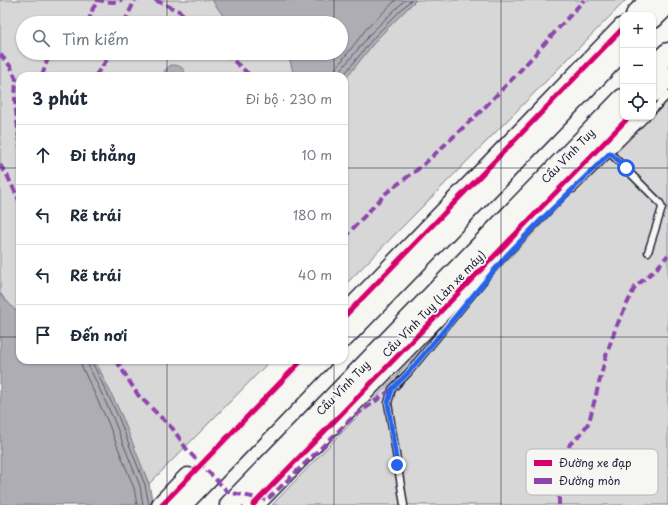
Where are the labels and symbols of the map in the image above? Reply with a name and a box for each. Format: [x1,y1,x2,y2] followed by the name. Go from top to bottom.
[537,124,598,187] street label: Cầu Vĩnh Tuy
[617,159,635,177] route start
[378,246,489,361] street label: Cầu Vĩnh Tuy (Làn xe máy)
[312,356,373,419] street label: Cầu Vĩnh Tuy
[526,449,658,495] legend
[559,454,632,471] text: Đường xe đạp
[388,456,406,474] route end
[559,472,620,489] text: Đường mòn

